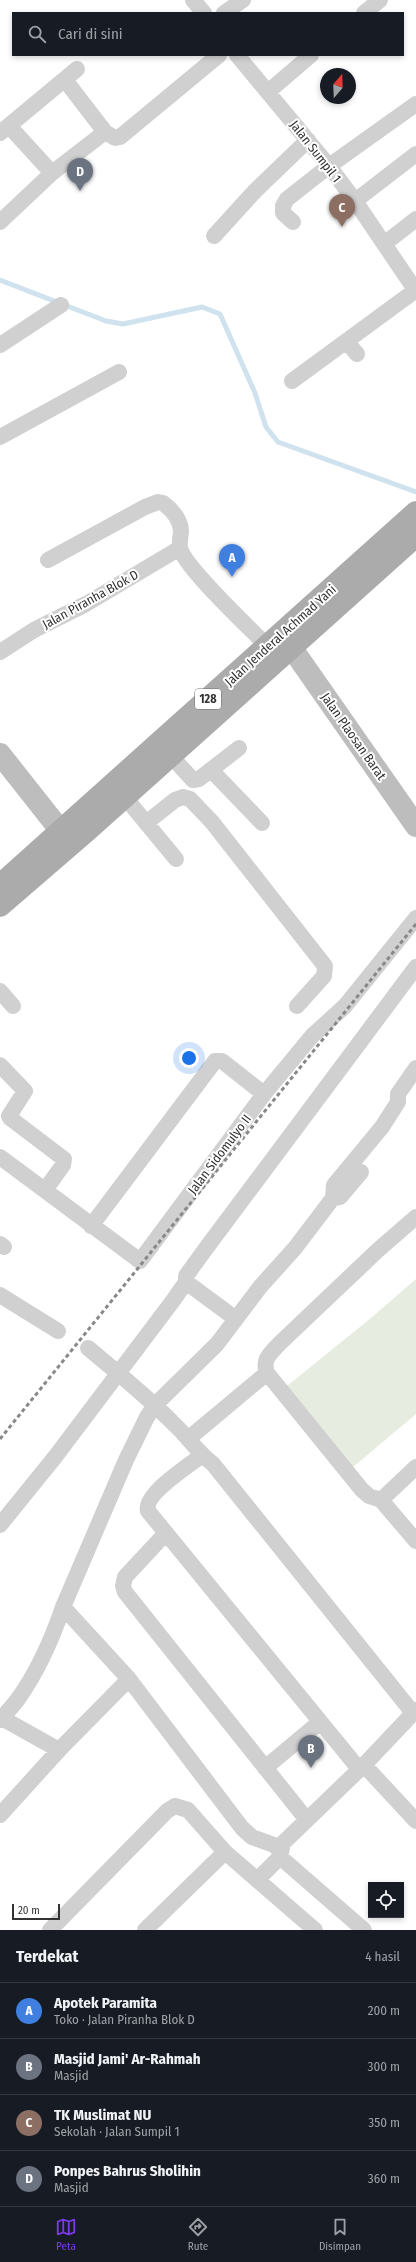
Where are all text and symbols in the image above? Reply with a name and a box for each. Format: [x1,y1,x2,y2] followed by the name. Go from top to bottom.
[12,12,404,56] search box
[26,23,48,45] icon: search
[58,25,123,43] text: Cari di sini
[320,68,356,104] north arrow
[287,117,344,185] street label: Jalan Sumpil 1
[67,158,93,191] pin: D
[329,194,355,227] pin: C
[219,544,245,577] pin: A
[40,567,141,632] street label: Jalan Piranha Blok D
[222,582,339,689] street label: Jalan Jenderal Achmad Yani
[195,689,221,709] road number: 128
[318,690,390,783] street label: Jalan Plaosan Barat
[179,1048,199,1068] your location
[185,1112,254,1197] street label: Jalan Sidomulyo II
[298,1735,324,1768] pin: B
[368,1882,404,1918] map controls
[368,1882,404,1918] button: locate
[12,1902,60,1921] scale bar
[18,1904,40,1917] text: 20 m
[16,1946,78,1967] text: Terdekat
[365,1949,400,1964] text: 4 hasil
[54,1994,157,2012] text: Apotek Paramita
[25,2003,33,2018] text: A
[368,2003,400,2018] text: 200 m
[54,2012,195,2027] text: Toko · Jalan Piranha Blok D
[54,2050,201,2068] text: Masjid Jami' Ar-Rahmah
[25,2059,33,2074] text: B
[368,2059,400,2074] text: 300 m
[54,2068,89,2083] text: Masjid
[54,2106,151,2124] text: TK Muslimat NU
[26,2115,32,2130] text: C
[368,2115,400,2130] text: 350 m
[54,2124,180,2139] text: Sekolah · Jalan Sumpil 1
[54,2162,201,2180] text: Ponpes Bahrus Sholihin
[25,2171,33,2186] text: D
[368,2171,400,2186] text: 360 m
[54,2180,89,2195] text: Masjid
[55,2216,77,2253] tab: Peta
[187,2216,209,2253] tab: Rute
[319,2216,361,2253] tab: Disimpan

